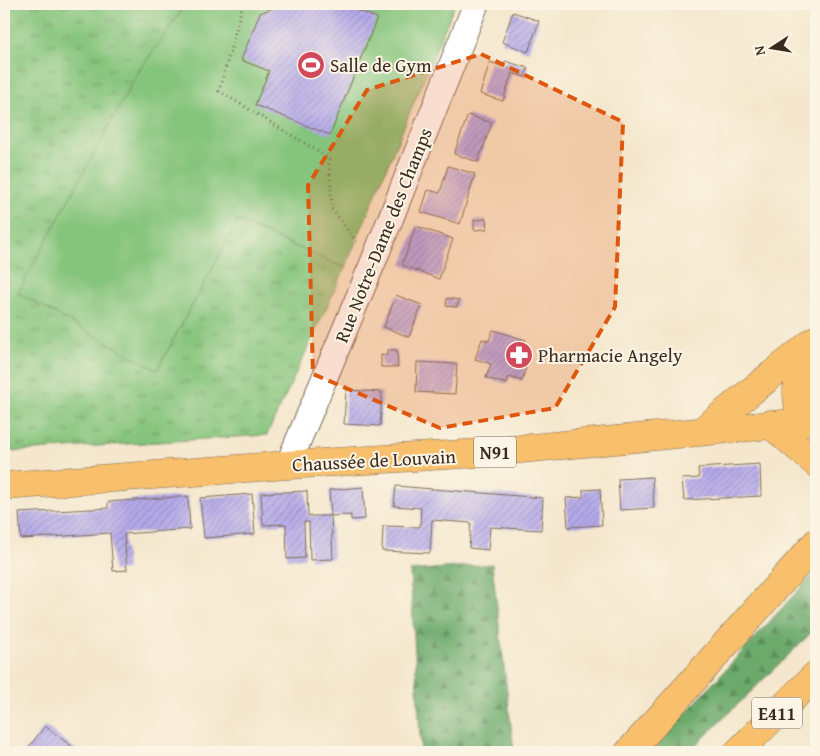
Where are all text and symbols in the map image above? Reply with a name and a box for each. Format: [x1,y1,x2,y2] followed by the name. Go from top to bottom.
[748,22,798,72] north arrow
[748,43,770,57] text: N
[296,50,326,80] sports icon: Salle de Gym
[330,51,432,79] place label: Salle de Gym
[327,123,439,347] street label: Rue Notre-Dame des Champs
[504,340,534,370] pharmacy icon: Pharmacie Angely
[538,341,683,369] place label: Pharmacie Angely
[474,437,516,468] road number: N91
[291,442,457,478] street label: Chaussée de Louvain
[752,698,802,728] road number: E411

